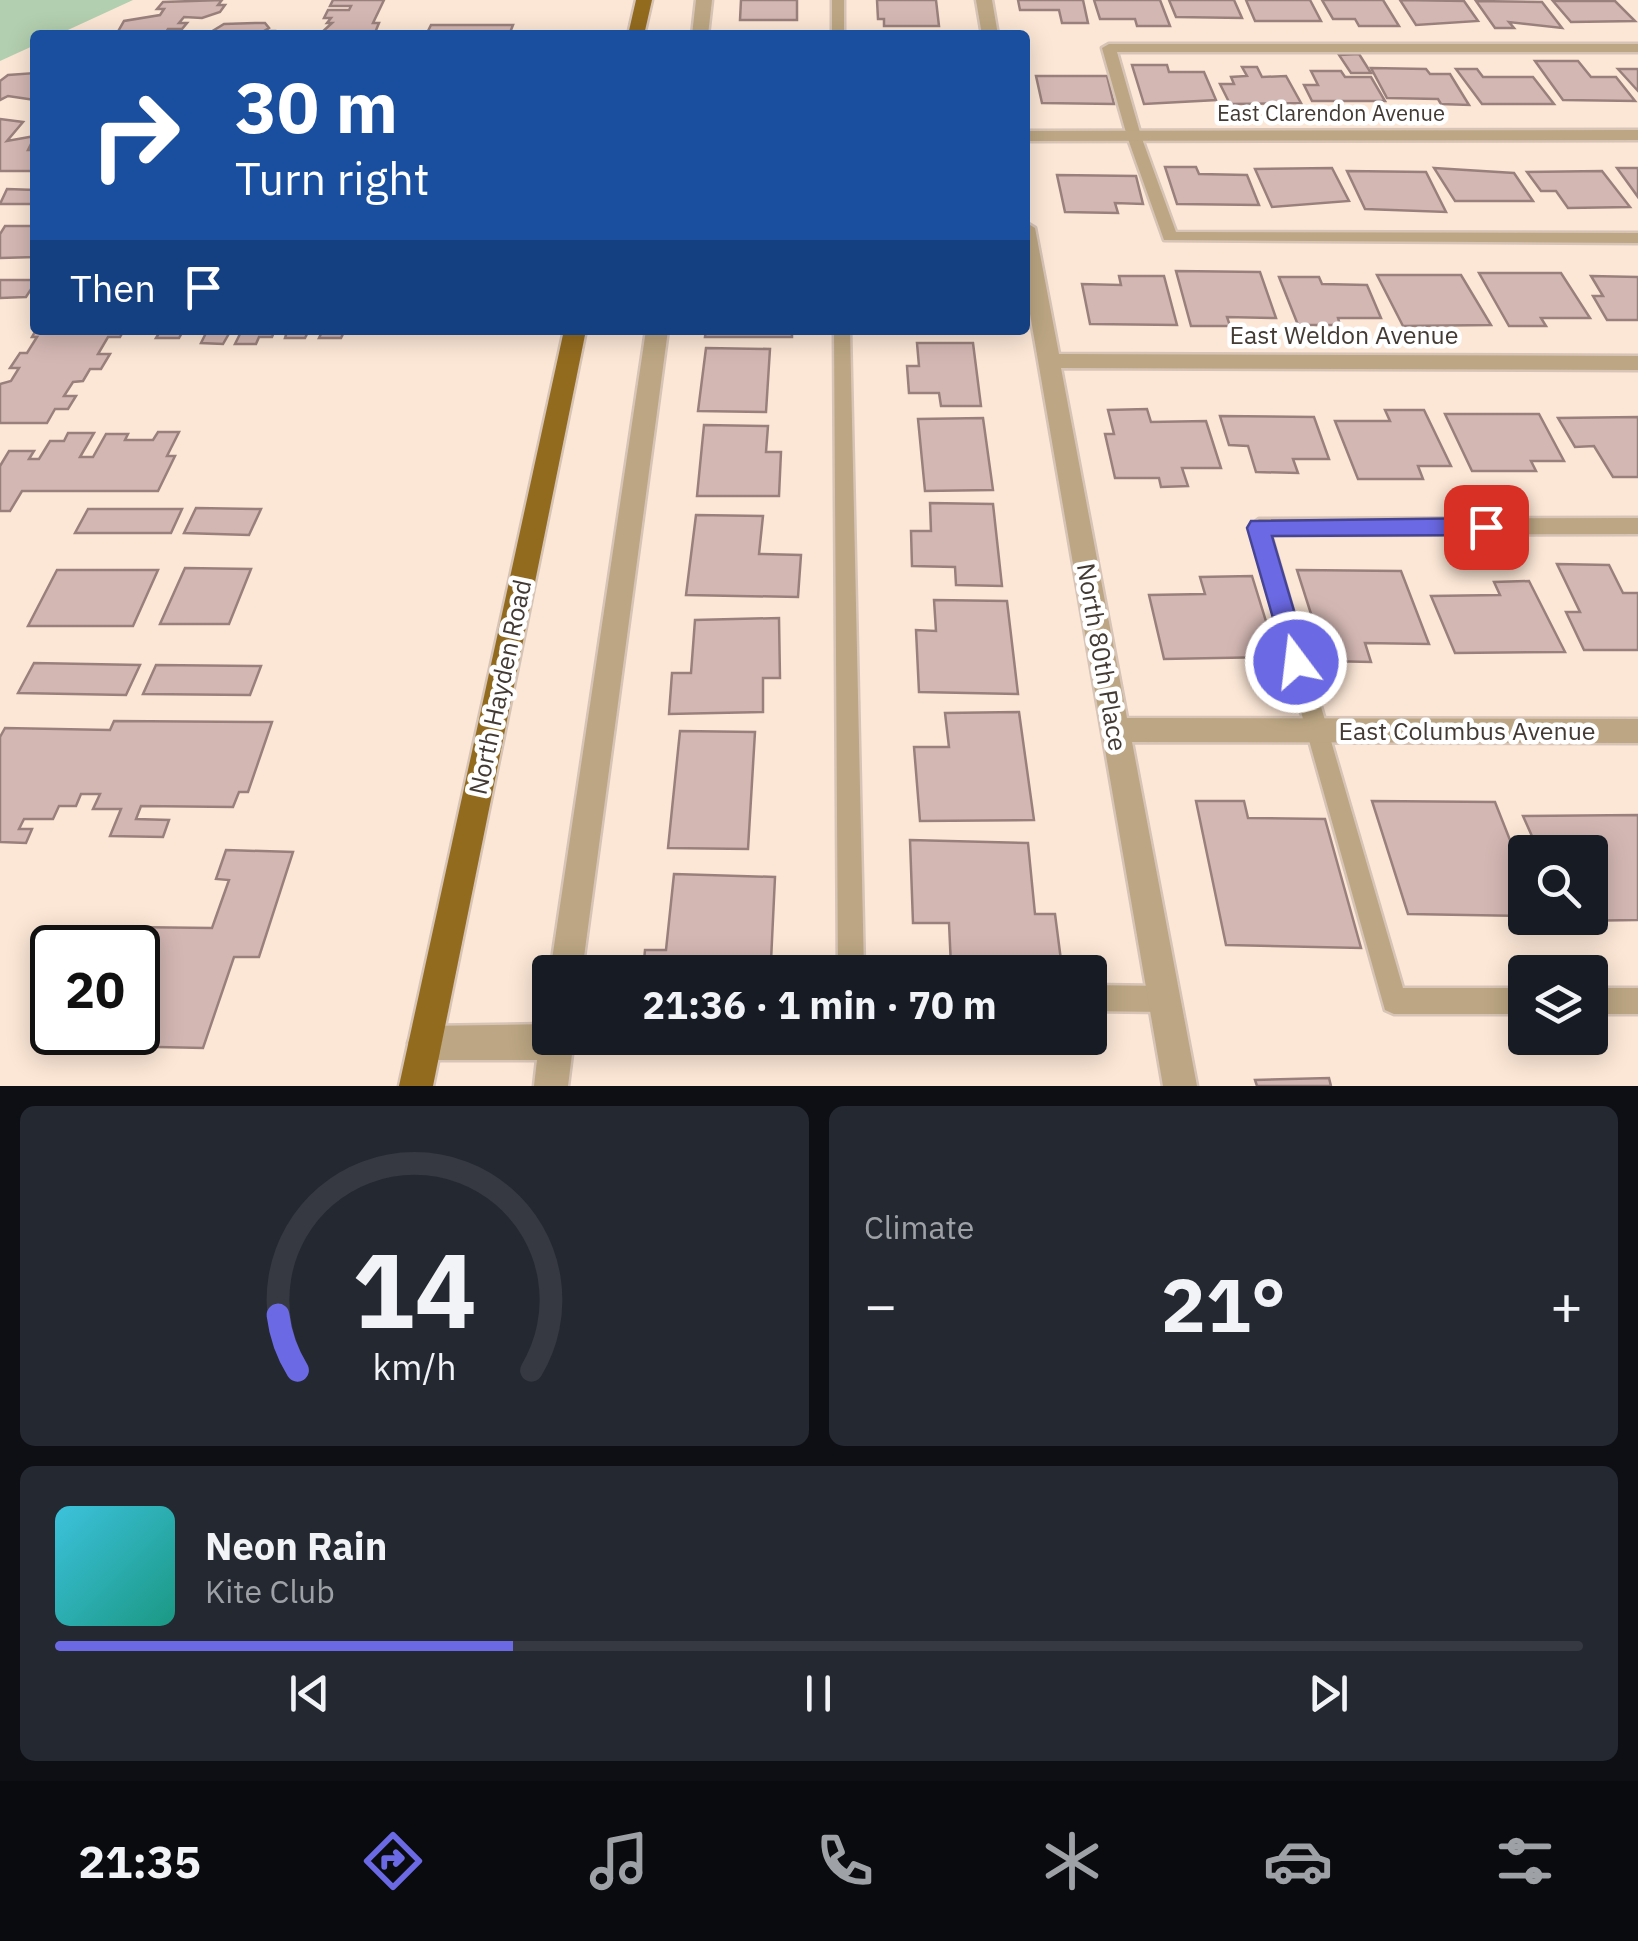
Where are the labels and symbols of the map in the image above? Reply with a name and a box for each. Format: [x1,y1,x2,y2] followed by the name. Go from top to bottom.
[1217,98,1445,127] street label: East Clarendon Avenue
[1229,318,1459,351] street label: East Weldon Avenue
[1444,485,1529,570] pin
[1070,560,1135,753] street label: North 80th Place
[461,576,538,797] street label: North Hayden Road
[1244,610,1348,714] position arrow
[1338,714,1596,747] street label: East Columbus Avenue
[30,925,160,1055] speed limit sign: 20

